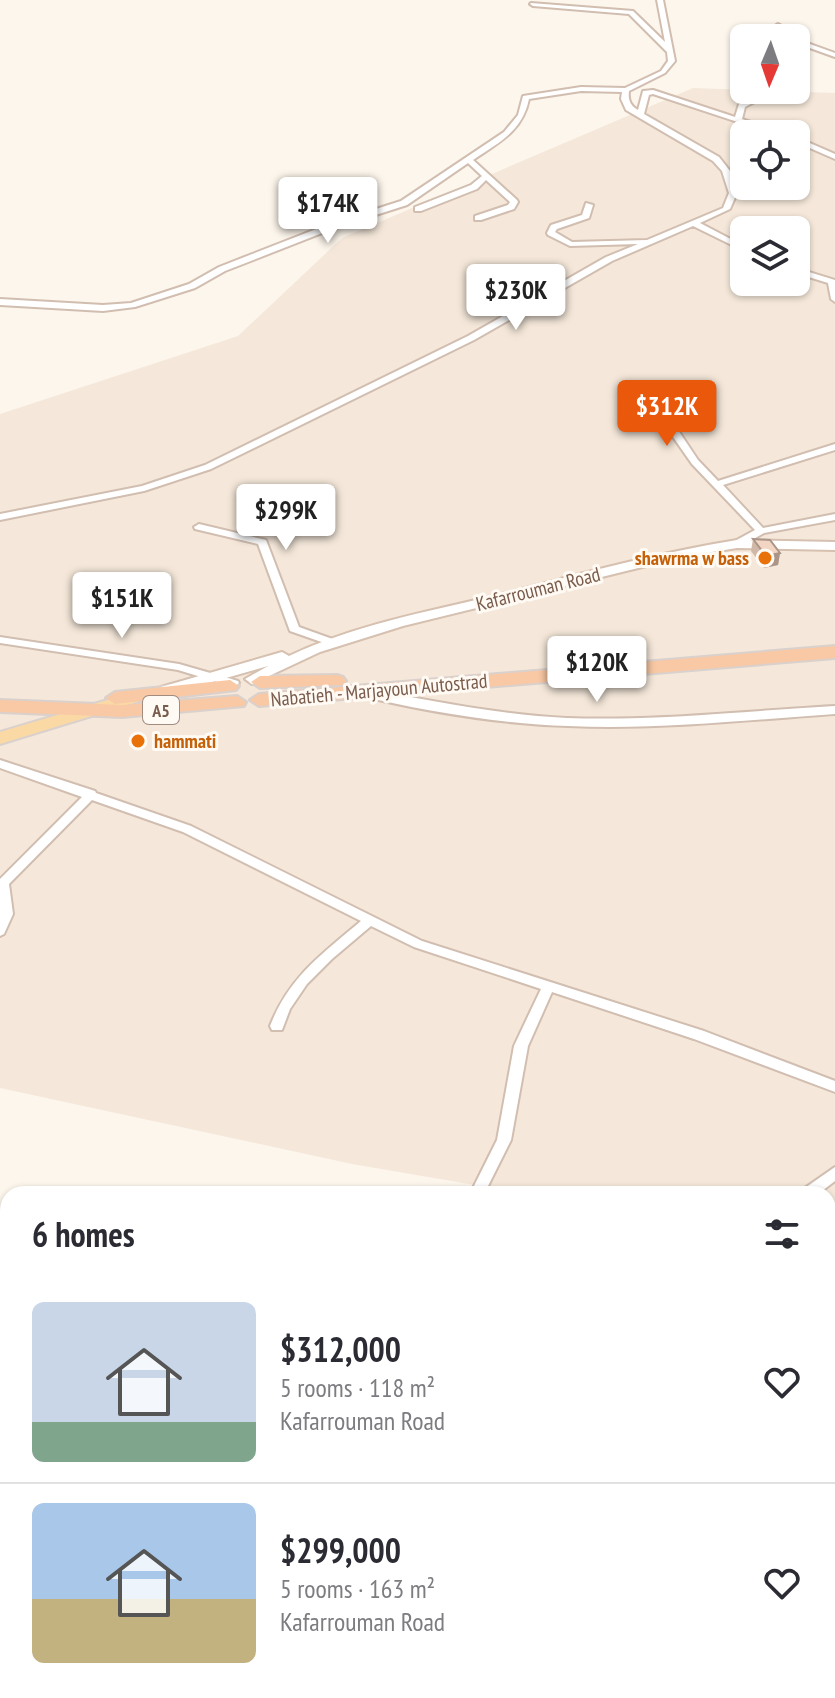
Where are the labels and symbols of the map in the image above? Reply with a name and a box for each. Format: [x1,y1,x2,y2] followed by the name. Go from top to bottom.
[730,24,810,104] north arrow
[272,177,384,245] pin: $174K
[460,264,572,332] pin: $230K
[611,380,723,448] pin: $312K
[230,484,342,552] pin: $299K
[635,545,749,571] place label: shawrma w bass
[756,549,774,567] marker: shawrma w bass
[473,561,603,617] street label: Kafarrouman Road
[66,572,178,640] pin: $151K
[541,636,653,704] pin: $120K
[270,668,488,712] street label: Nabatieh - Marjayoun Autostrad
[143,696,179,724] road number: A5
[154,728,216,754] place label: hammati
[129,732,147,750] marker: hammati

